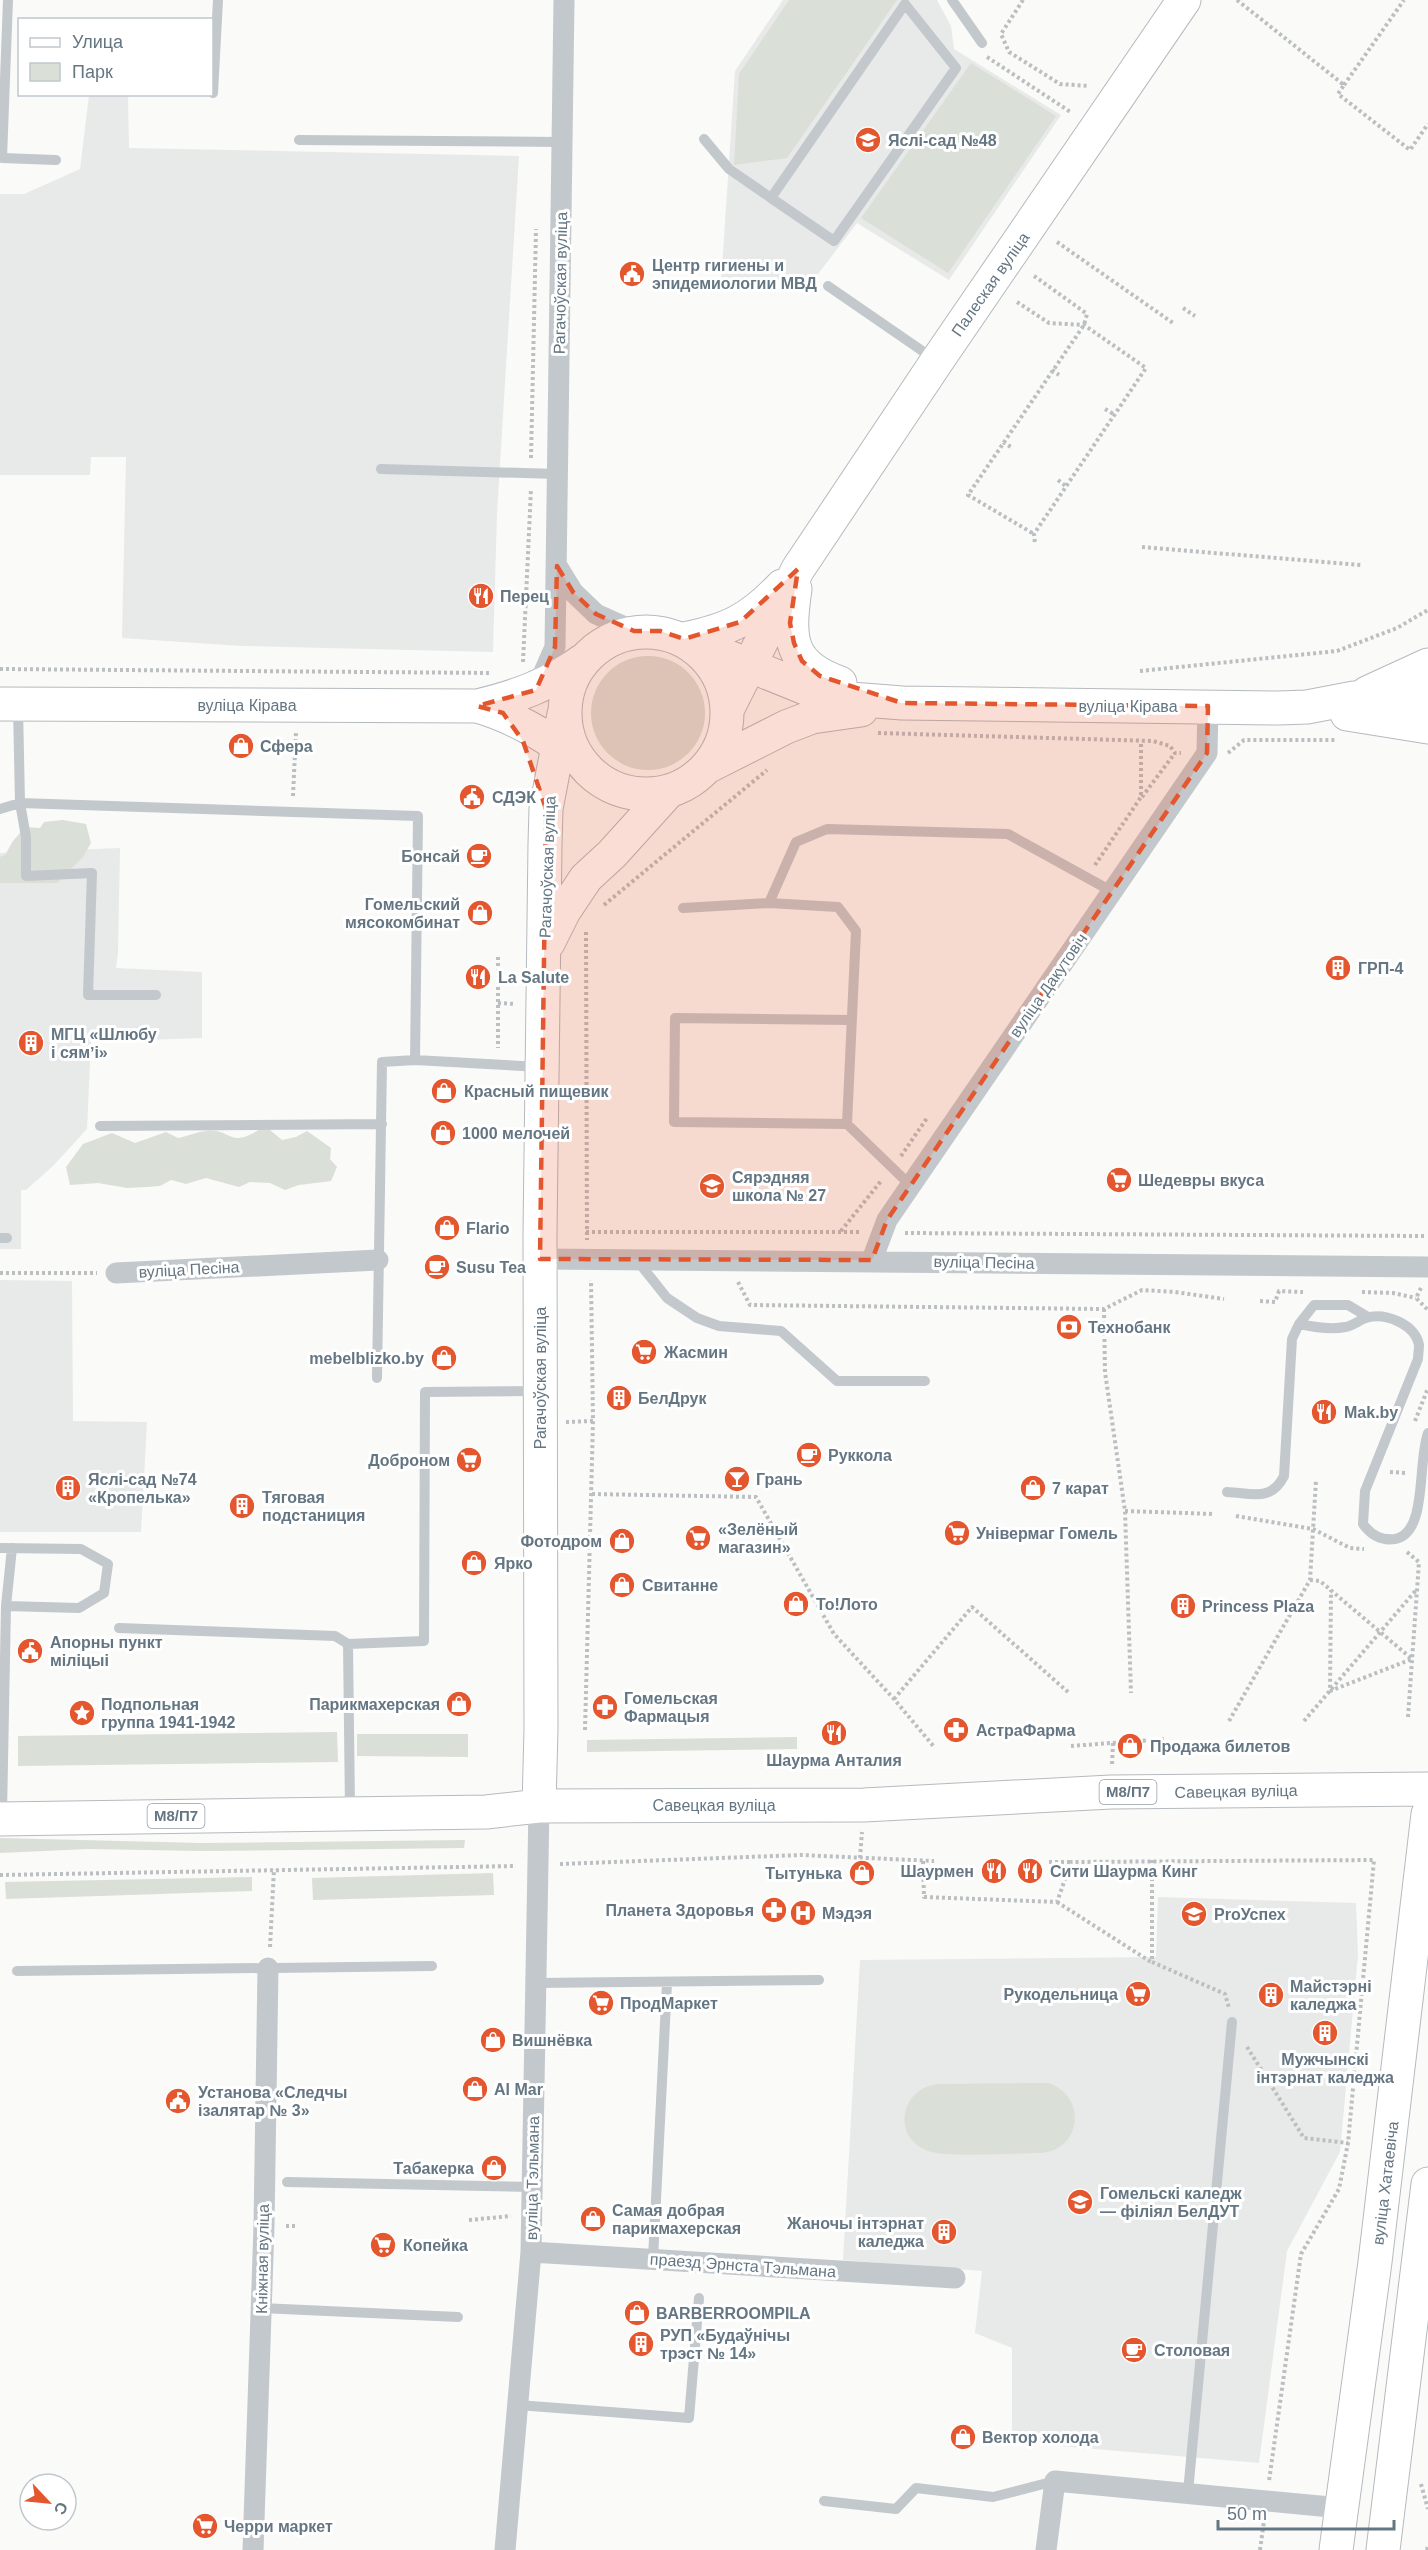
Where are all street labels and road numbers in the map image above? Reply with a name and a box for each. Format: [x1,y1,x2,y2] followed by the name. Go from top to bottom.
[551,212,570,354] street label: Рагачоўская вуліца
[948,229,1033,339] street label: Палеская вуліца
[197,697,297,714] street label: вуліца Кірава
[1078,698,1178,715] street label: вуліца Кірава
[537,795,558,938] street label: Рагачоўская вуліца
[1006,930,1091,1040] street label: вуліца Дакутовіч
[933,1253,1035,1272] street label: вуліца Песіна
[138,1258,240,1281] street label: вуліца Песіна
[532,1307,549,1449] street label: Рагачоўская вуліца
[1100,1780,1156,1804] road number: М8/П7
[1174,1782,1298,1801] street label: Савецкая вуліца
[652,1797,776,1814] street label: Савецкая вуліца
[148,1804,204,1828] road number: М8/П7
[523,2116,542,2240] street label: вуліца Тэльмана
[1369,2120,1402,2246] street label: вуліца Хатаевіча
[253,2204,272,2314] street label: Кніжная вуліца
[649,2251,837,2280] street label: праезд Эрнста Тэльмана

